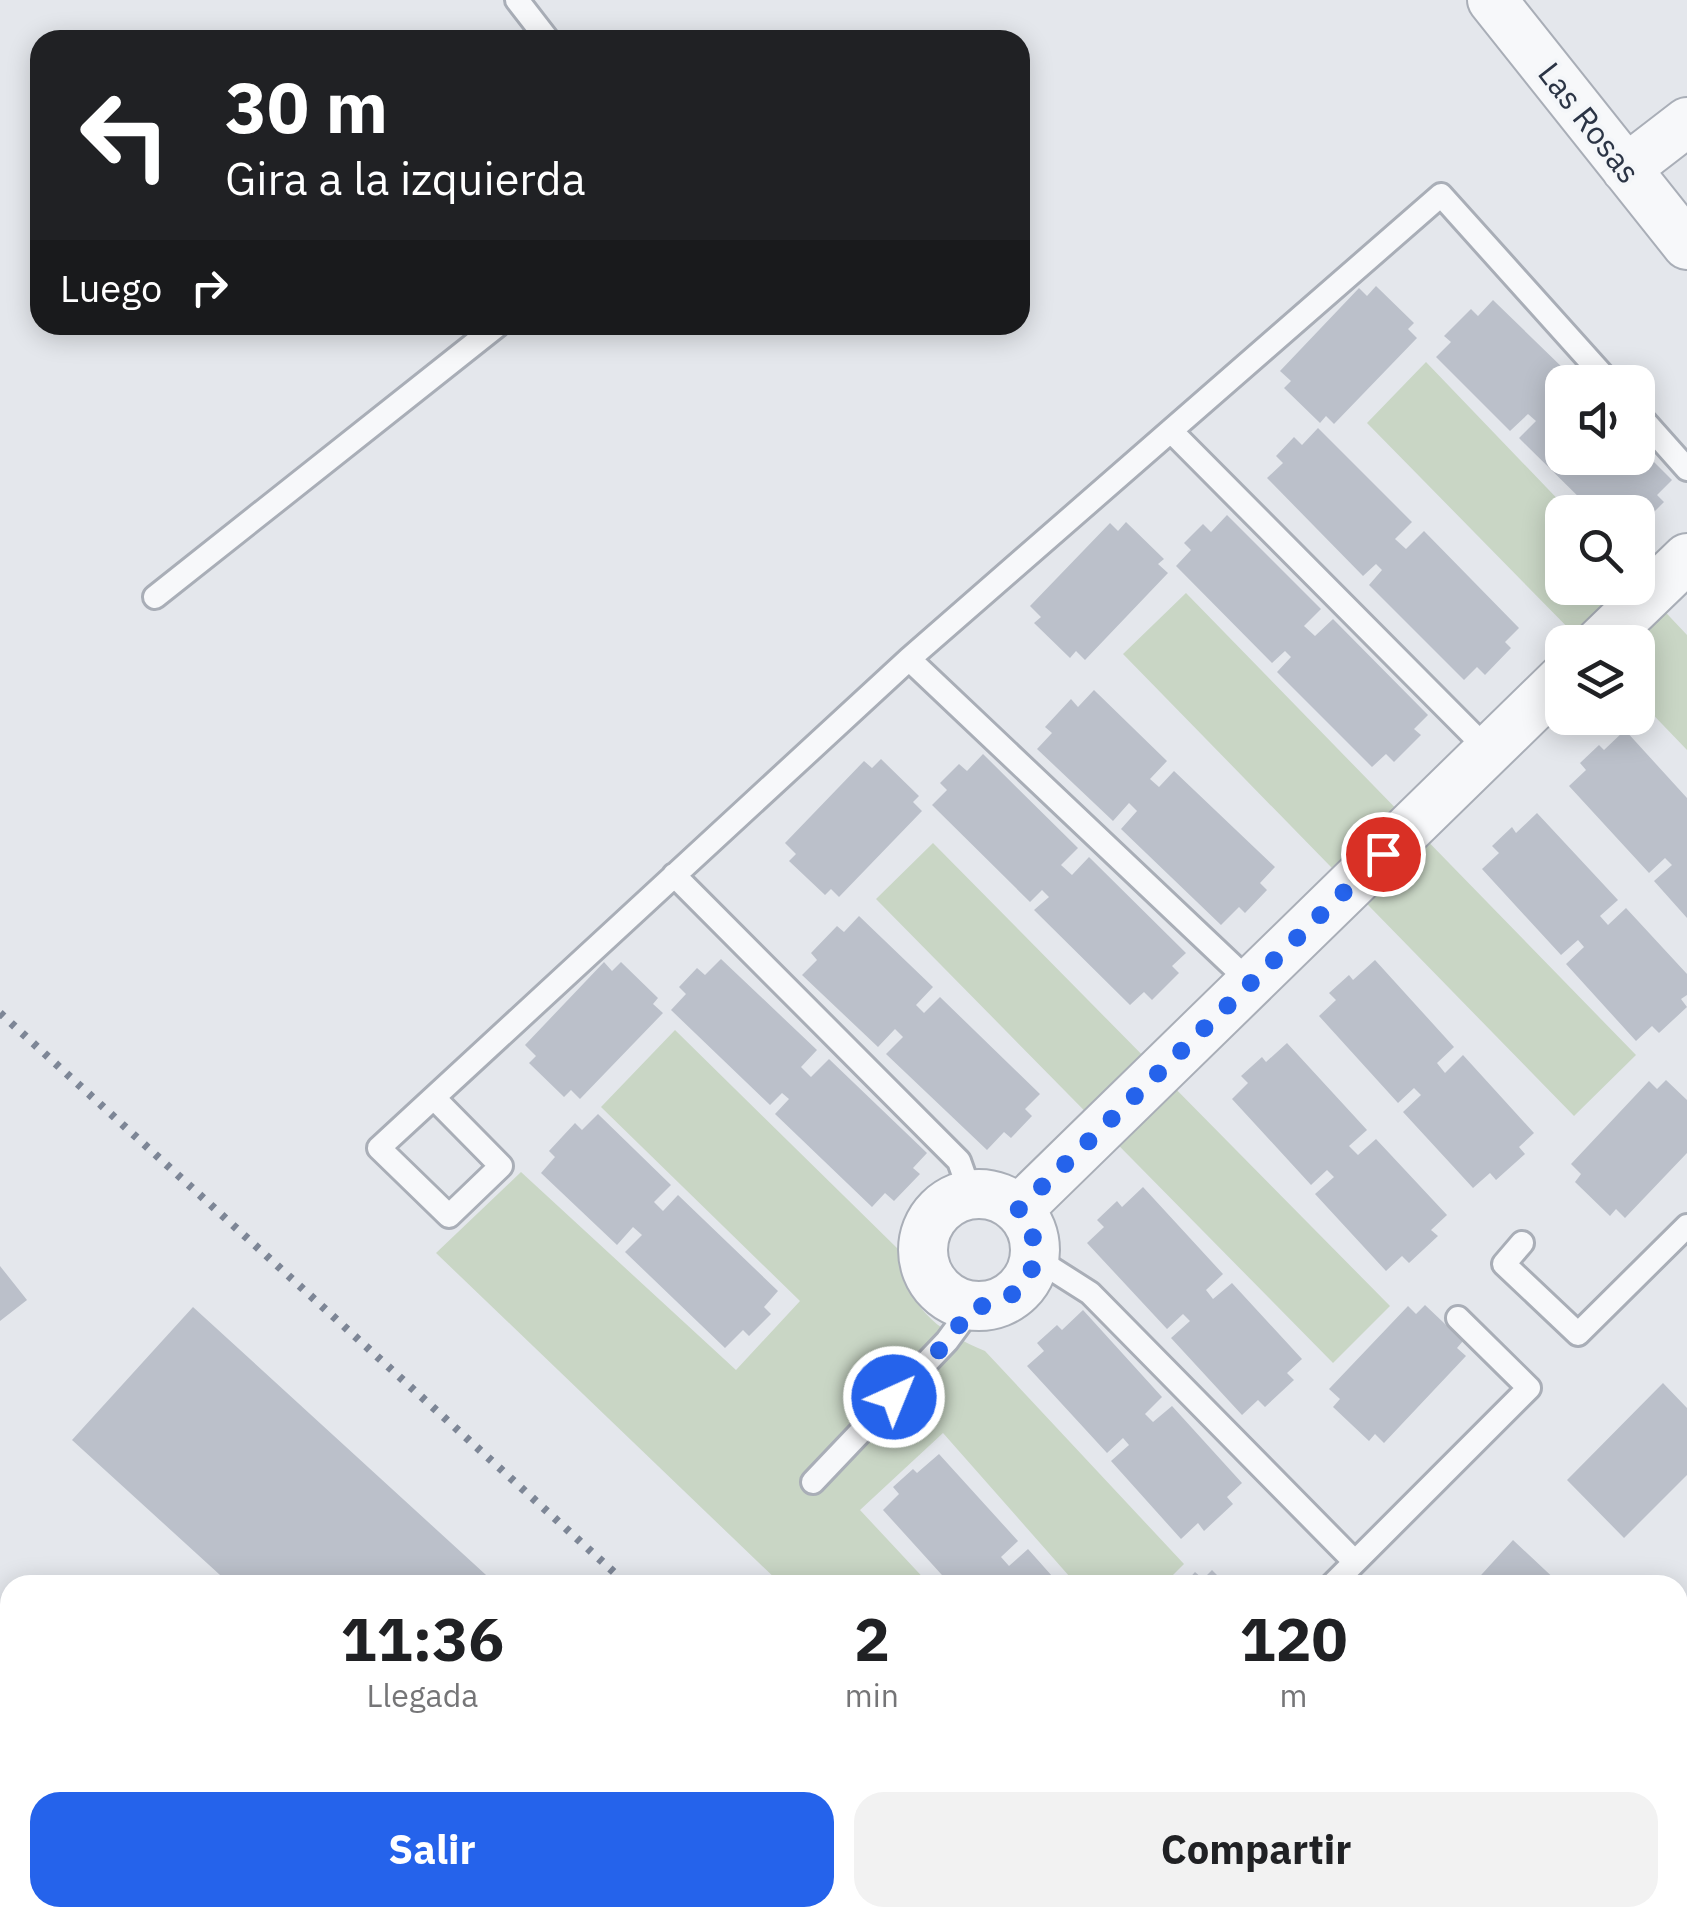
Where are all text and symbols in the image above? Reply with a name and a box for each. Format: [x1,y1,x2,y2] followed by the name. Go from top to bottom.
[1529,53,1650,191] street label: Las Rosas
[225,61,388,152] text: 30 m
[60,70,190,200] icon: left
[225,149,586,207] text: Gira a la izquierda
[182,260,237,315] icon: right
[60,263,162,312] text: Luego
[1545,365,1655,735] map controls
[1545,365,1655,475] button: sound
[1545,495,1655,605] button: search
[1545,625,1655,735] button: layers
[1341,812,1426,897] pin
[1356,827,1411,882] icon: arrive
[842,1345,946,1449] position arrow
[341,1599,504,1678] text: 11:36
[854,1599,890,1678] text: 2
[1239,1599,1347,1678] text: 120
[367,1674,478,1716] text: Llegada
[845,1674,899,1716] text: min
[1280,1674,1307,1716] text: m
[30,1792,834,1907] button: Salir
[854,1792,1658,1907] button: Compartir

